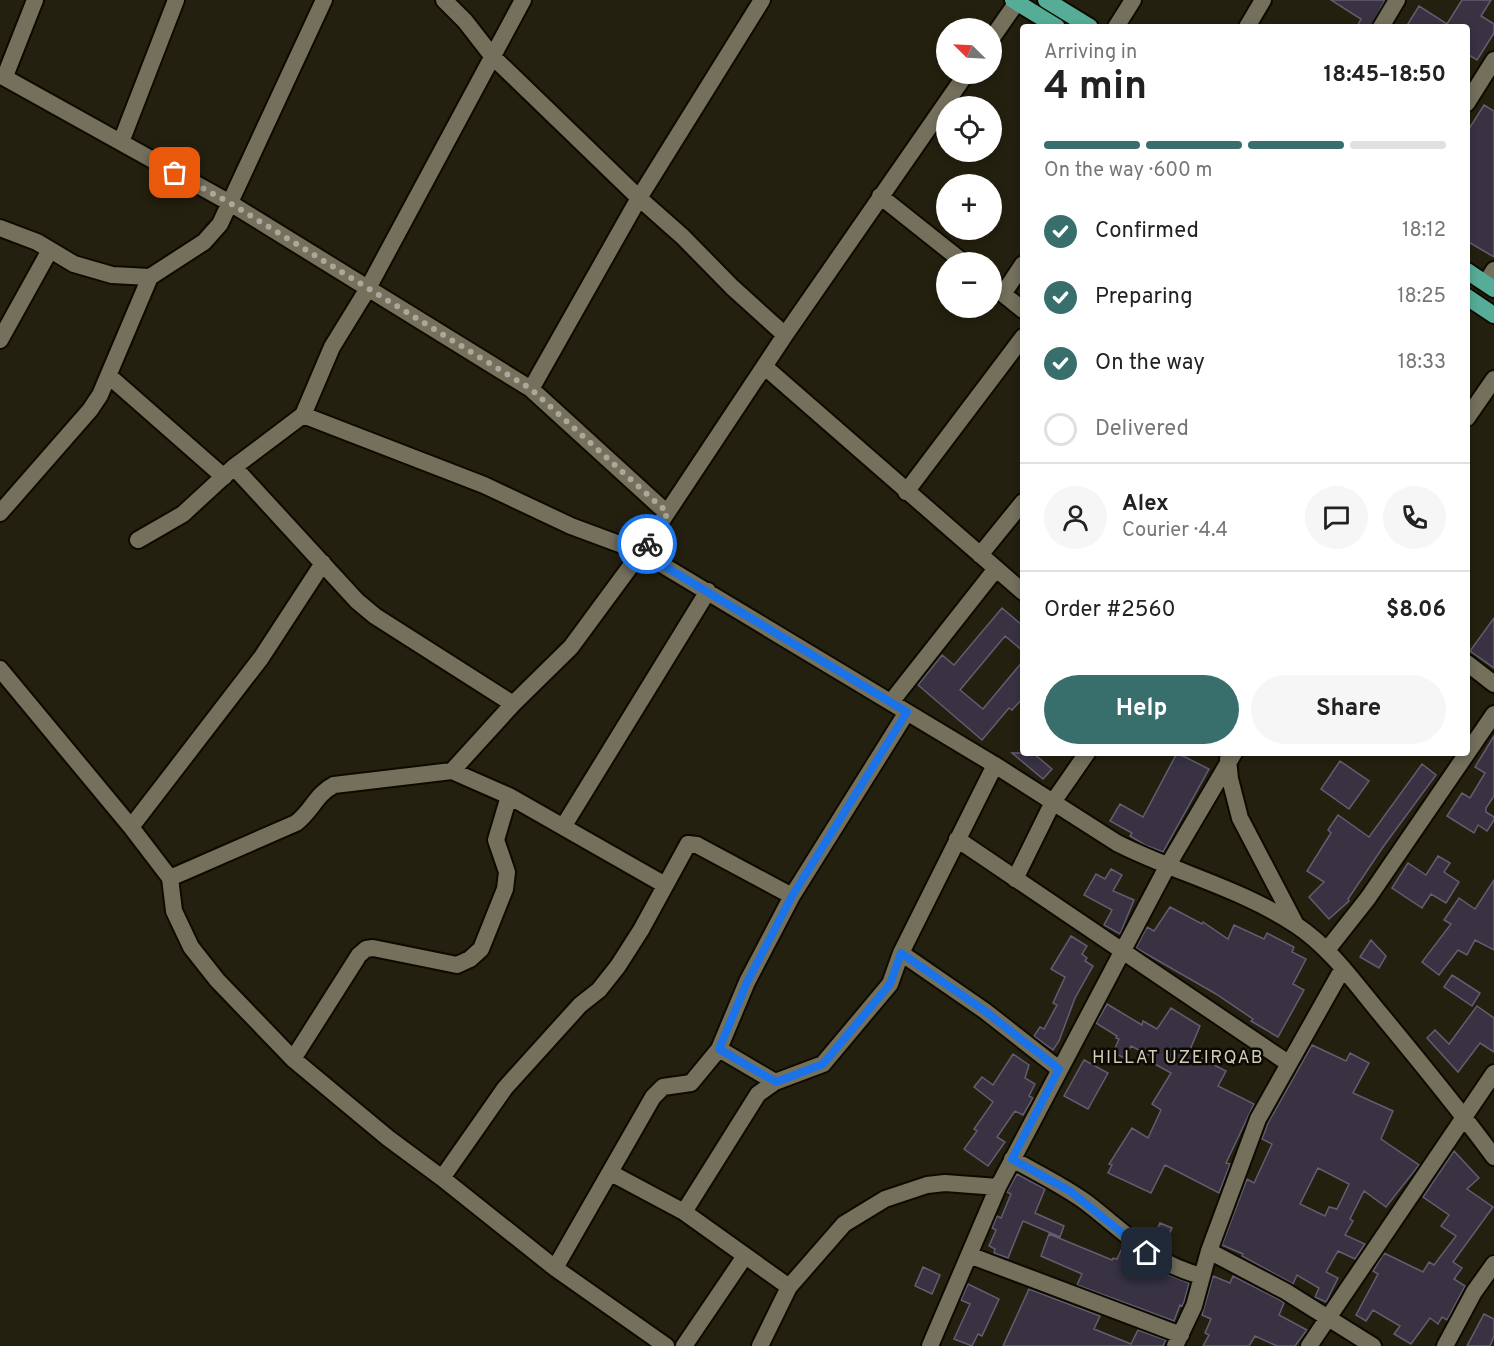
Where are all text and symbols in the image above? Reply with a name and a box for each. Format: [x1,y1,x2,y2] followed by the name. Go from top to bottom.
[936,18,1002,84] north arrow
[936,18,1002,318] map controls
[1044,40,1137,66] text: Arriving in
[1324,62,1446,89] text: 18:45–18:50
[1044,64,1147,113] text: 4 min
[936,96,1002,162] button: locate
[149,147,200,198] pin
[158,156,191,189] icon: bag
[1044,158,1212,184] text: On the way · 600 m
[936,174,1002,240] button: +
[1044,215,1077,248] icon: check
[1095,218,1199,245] text: Confirmed
[1402,218,1446,244] text: 18:12
[936,252,1002,318] button: −
[1044,281,1077,314] icon: check
[1095,284,1193,311] text: Preparing
[1397,284,1446,310] text: 18:25
[1044,347,1077,380] icon: check
[1095,350,1205,377] text: On the way
[1398,350,1446,376] text: 18:33
[1095,416,1189,443] text: Delivered
[1044,486,1107,549] button: person
[1305,486,1368,549] button: chat
[1383,486,1446,549] button: phone
[1122,491,1169,518] text: Alex
[617,514,677,574] courier
[1122,518,1228,544] text: Courier · 4.4
[631,528,664,561] icon: bike
[1044,597,1176,624] text: Order #2560
[1386,597,1446,624] text: $8.06
[1044,675,1239,744] button: Help
[1251,675,1446,744] button: Share
[1092,1047,1264,1070] district label: HILLAT UZEIRQAB
[1121,1227,1172,1278] pin
[1130,1236,1163,1269] icon: home

